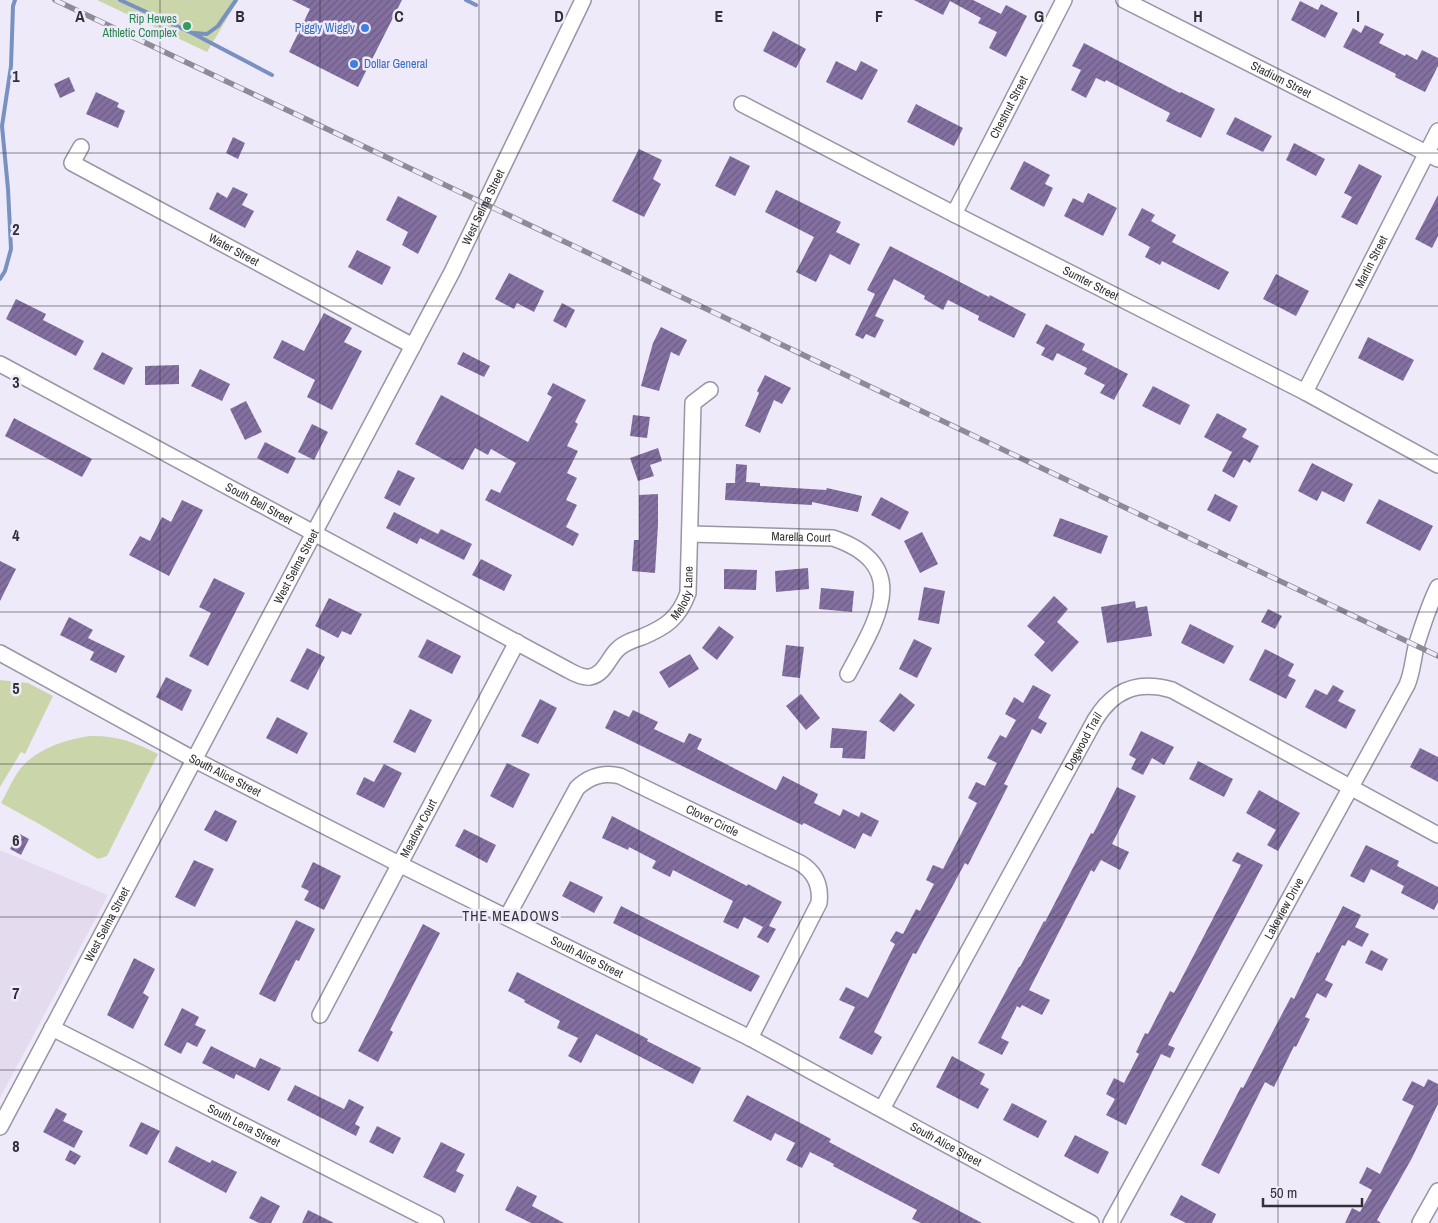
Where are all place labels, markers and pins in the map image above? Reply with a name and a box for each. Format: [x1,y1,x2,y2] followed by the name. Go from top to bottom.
[102,11,177,41] place label: Rip Hewes Athletic Complex
[181,20,193,32] marker: Rip Hewes Athletic Complex
[295,20,355,36] place label: Piggly Wiggly
[359,22,371,34] marker: Piggly Wiggly
[364,56,427,72] place label: Dollar General
[348,58,360,70] marker: Dollar General

